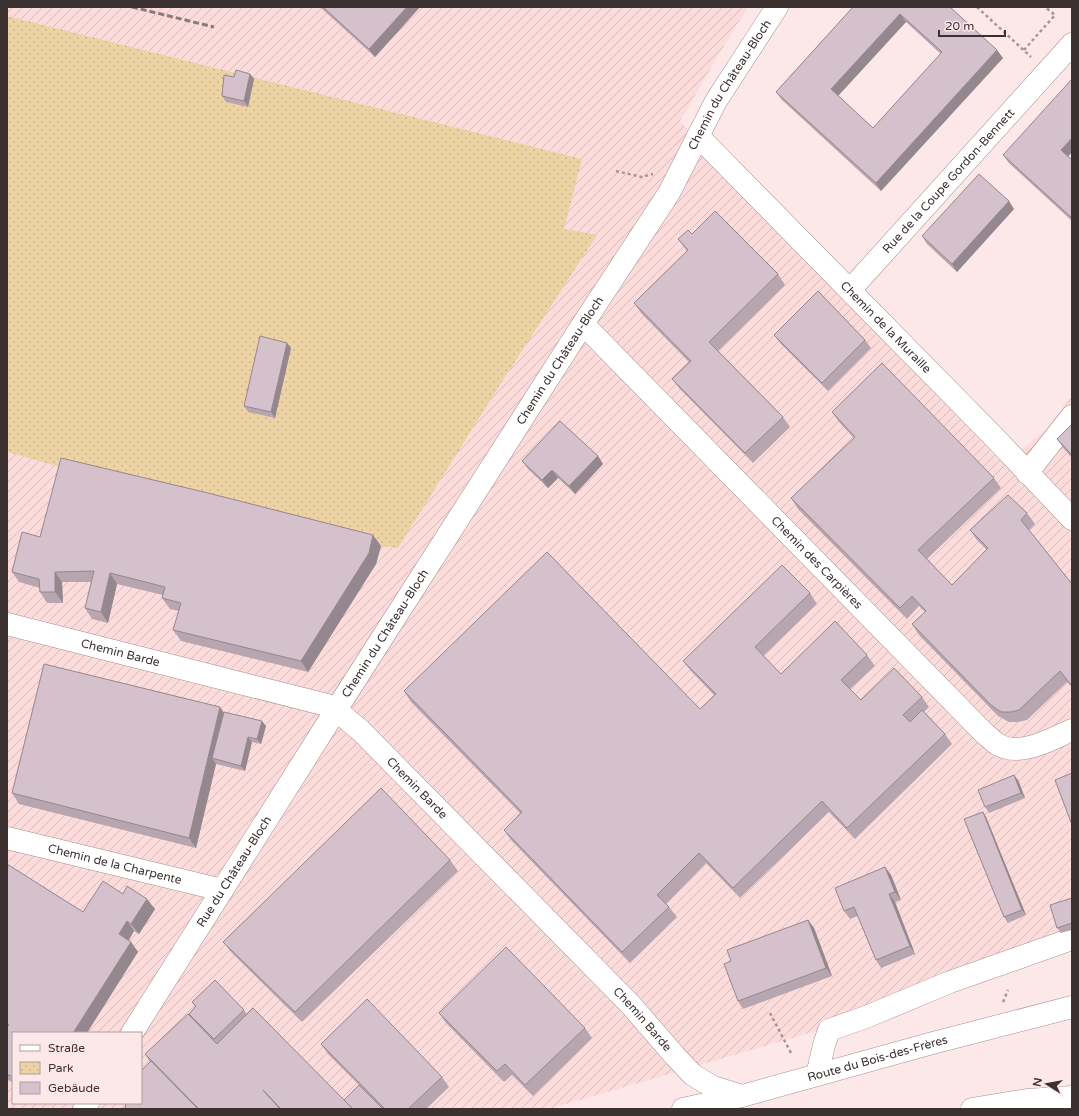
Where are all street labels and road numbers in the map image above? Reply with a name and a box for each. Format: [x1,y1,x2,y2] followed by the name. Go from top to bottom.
[685,17,774,152] street label: Chemin du Château-Bloch
[880,105,1018,256] street label: Rue de la Coupe Gordon-Bennett
[838,278,934,376] street label: Chemin de la Muraille
[513,294,606,427] street label: Chemin du Château-Bloch
[768,513,865,612] street label: Chemin des Carpières
[339,567,431,700] street label: Chemin du Château-Bloch
[80,636,162,669] street label: Chemin Barde
[384,754,451,822] street label: Chemin Barde
[194,813,274,930] street label: Rue du Château-Bloch
[47,841,183,887] street label: Chemin de la Charpente
[610,984,675,1054] street label: Chemin Barde
[806,1032,949,1085] street label: Route du Bois-des-Frères

